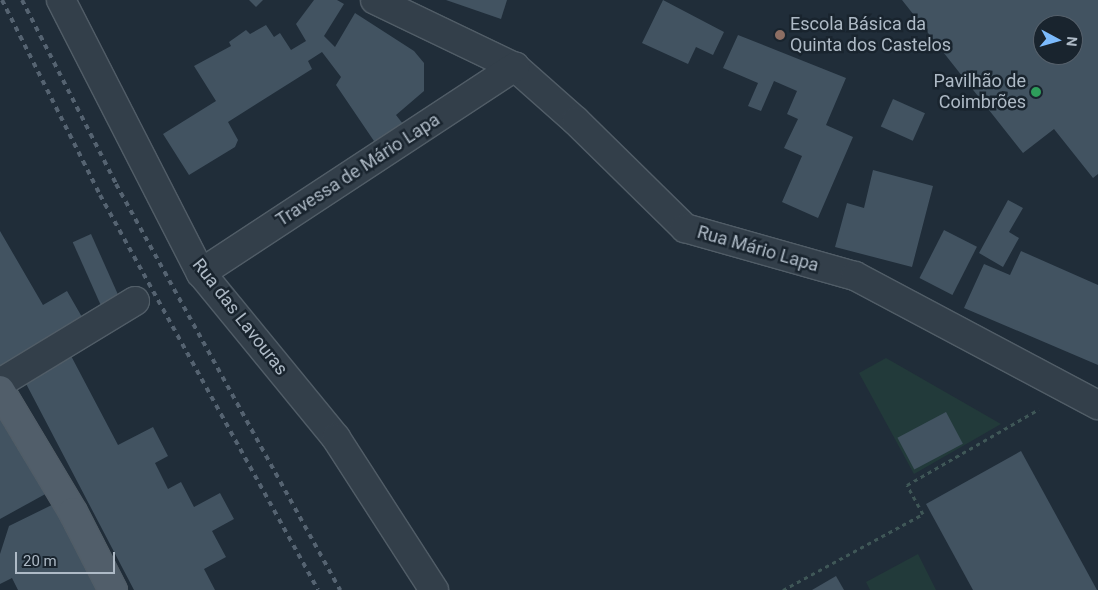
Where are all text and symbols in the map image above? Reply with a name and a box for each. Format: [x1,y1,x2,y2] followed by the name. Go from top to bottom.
[790,14,951,56] place label: Escola Básica da Quinta dos Castelos
[1033,15,1083,65] north arrow
[774,29,786,41] marker: Escola Básica da Quinta dos Castelos
[1063,36,1080,47] text: N
[933,71,1026,114] place label: Pavilhão de Coimbrões
[1030,86,1042,98] marker: Pavilhão de Coimbrões
[272,109,444,231] street label: Travessa de Mário Lapa
[695,221,821,277] street label: Rua Mário Lapa
[188,254,292,380] street label: Rua das Lavouras
[18,542,118,574] scale bar
[23,552,57,570] text: 20 m

